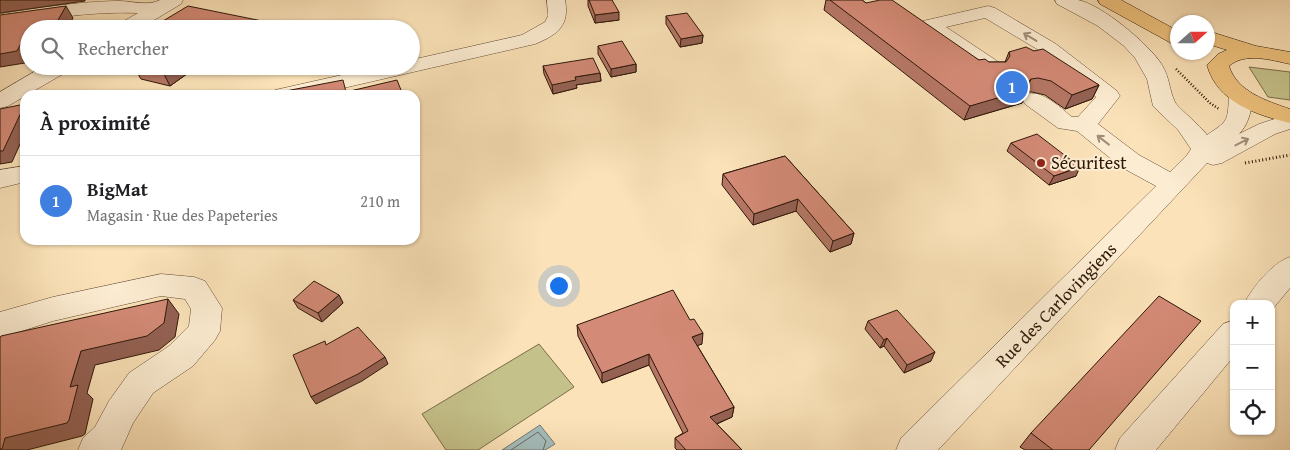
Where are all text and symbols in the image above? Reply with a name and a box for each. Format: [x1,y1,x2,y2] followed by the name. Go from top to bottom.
[1170,15,1215,60] north arrow
[20,20,420,75] search box
[1023,31,1037,41] one-way arrow
[38,34,66,62] icon: search
[78,34,169,62] text: Rechercher
[996,68,1028,106] pin: 1
[40,107,150,138] text: À proximité
[1097,135,1110,146] one-way arrow
[1234,137,1249,146] one-way arrow
[1051,149,1127,176] place label: Sécuritest
[1035,157,1047,169] marker: Sécuritest
[87,175,148,203] text: BigMat
[52,189,60,213] text: 1
[360,189,400,213] text: 210 m
[87,203,278,227] text: Magasin · Rue des Papeteries
[989,236,1123,373] street label: Rue des Carlovingiens
[546,273,572,299] your location
[1230,300,1275,435] map controls
[1230,300,1275,345] button: +
[1230,345,1275,390] button: −
[1230,390,1275,435] button: locate

